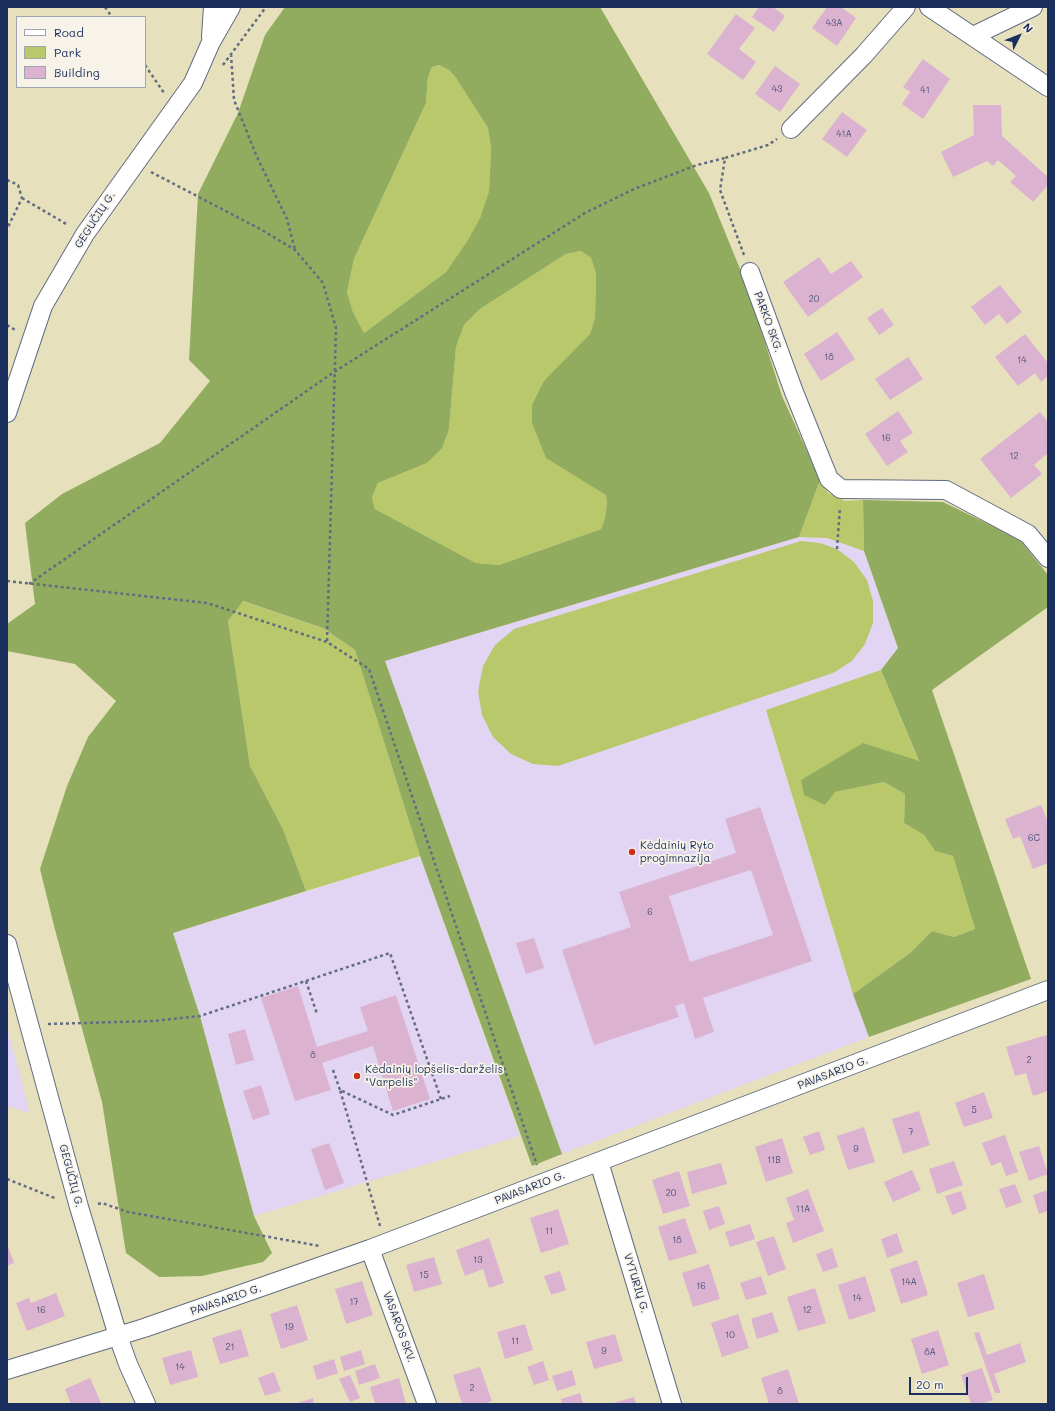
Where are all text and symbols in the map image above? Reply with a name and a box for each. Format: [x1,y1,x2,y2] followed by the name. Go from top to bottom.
[16,16,146,88] legend
[999,16,1039,56] north arrow
[826,18,842,28] house number: 43A
[1020,20,1037,36] text: N
[54,24,84,40] text: Road
[54,44,81,60] text: Park
[54,64,100,80] text: Building
[772,84,782,94] house number: 43
[920,85,930,95] house number: 41
[836,129,852,139] house number: 41A
[72,189,118,251] street label: GEGUČIŲ G.
[751,290,785,354] street label: PARKO SKG.
[809,294,819,304] house number: 20
[824,352,834,362] house number: 18
[1017,355,1027,365] house number: 14
[881,433,891,443] house number: 16
[1009,451,1019,461] house number: 12
[1028,833,1040,843] house number: 6C
[640,839,714,865] place label: Kėdainių Ryto progimnazija
[627,847,637,857] marker: Kėdainių Ryto progimnazija
[647,907,653,917] house number: 6
[310,1050,316,1060] house number: 8
[796,1054,870,1092] street label: PAVASARIO G.
[1026,1055,1032,1065] house number: 2
[365,1063,503,1089] place label: Kėdainių lopšelis-darželis "Varpelis"
[352,1071,362,1081] marker: Kėdainių lopšelis-darželis "Varpelis"
[971,1105,977,1115] house number: 5
[908,1127,914,1137] house number: 7
[56,1143,86,1209] street label: GEGUČIŲ G.
[853,1144,859,1154] house number: 9
[767,1155,781,1165] house number: 11B
[493,1169,567,1207] street label: PAVASARIO G.
[666,1188,676,1198] house number: 20
[796,1204,810,1214] house number: 11A
[545,1226,553,1236] house number: 11
[672,1235,682,1245] house number: 18
[621,1251,651,1315] street label: VYTURIŲ G.
[473,1255,483,1265] house number: 13
[419,1270,429,1280] house number: 15
[901,1277,917,1287] house number: 14A
[696,1281,706,1291] house number: 16
[189,1282,263,1318] street label: PAVASARIO G.
[380,1290,418,1364] street label: VASAROS SKV.
[852,1293,862,1303] house number: 14
[349,1297,359,1307] house number: 17
[36,1305,46,1315] house number: 16
[802,1305,812,1315] house number: 12
[284,1322,294,1332] house number: 19
[725,1330,735,1340] house number: 10
[511,1336,519,1346] house number: 11
[225,1342,235,1352] house number: 21
[601,1346,607,1356] house number: 9
[924,1347,936,1357] house number: 8A
[175,1362,185,1372] house number: 14
[911,1369,970,1395] scale bar
[916,1376,944,1392] text: 20 m
[469,1383,475,1393] house number: 2
[777,1386,783,1396] house number: 8

